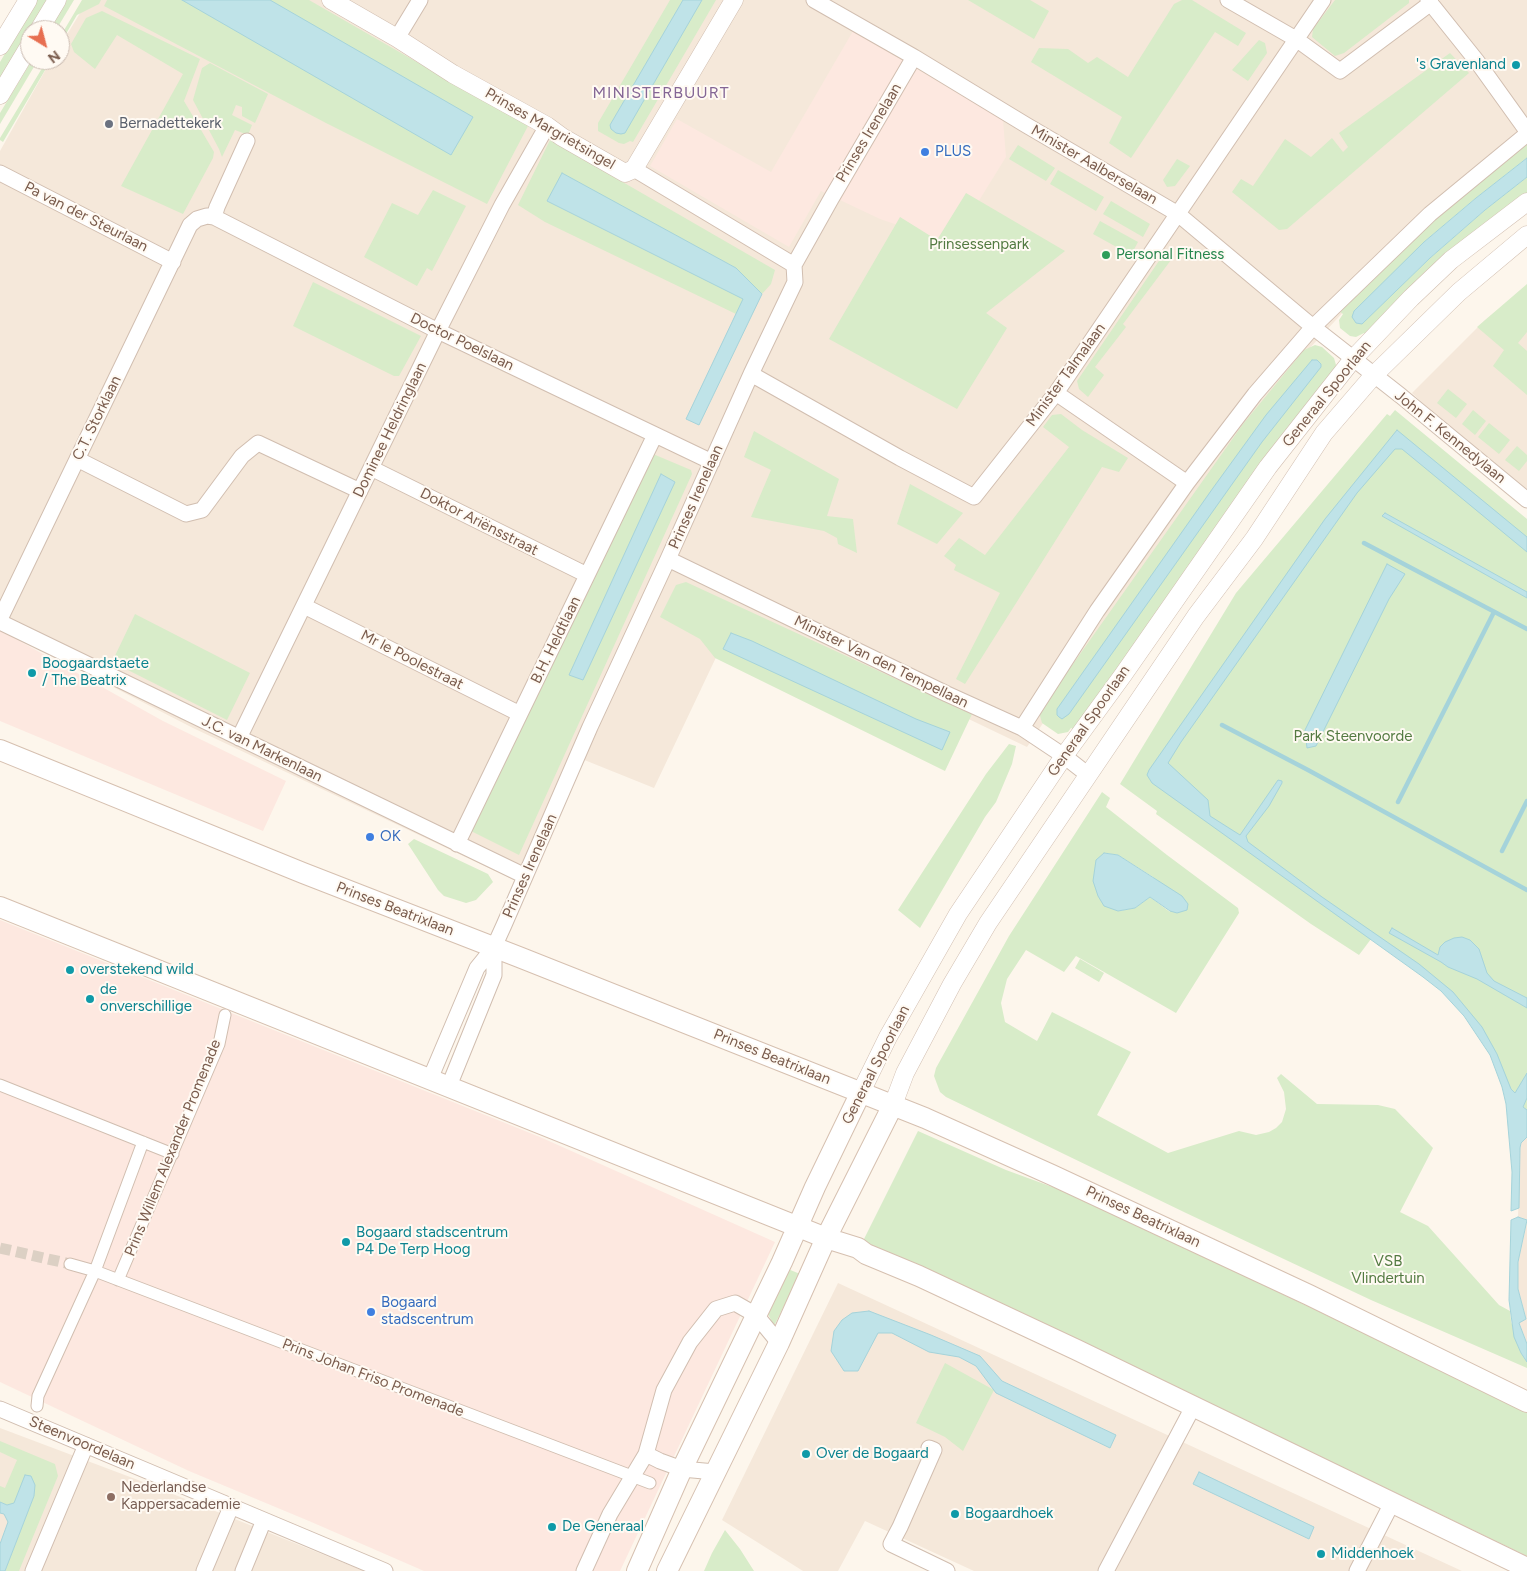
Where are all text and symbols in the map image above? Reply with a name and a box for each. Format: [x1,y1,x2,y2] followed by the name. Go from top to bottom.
[20,20,70,70] north arrow
[44,47,63,67] text: N
[1416,56,1506,74] place label: 's Gravenland
[1510,59,1522,71] marker: 's Gravenland
[832,80,906,186] street label: Prinses Irenelaan
[591,83,731,103] district label: MINISTERBUURT
[482,84,618,174] street label: Prinses Margrietsingel
[119,115,222,133] place label: Bernadettekerk
[103,118,115,130] marker: Bernadettekerk
[1028,122,1160,208] street label: Minister Aalberselaan
[935,143,971,161] place label: PLUS
[919,146,931,158] marker: PLUS
[21,178,151,256] street label: Pa van der Steurlaan
[929,236,1029,254] park label: Prinsessenpark
[1116,246,1224,264] place label: Personal Fitness
[1100,249,1112,261] marker: Personal Fitness
[407,309,517,375] street label: Doctor Poelslaan
[1022,320,1110,430] street label: Minister Talmalaan
[1279,337,1375,451] street label: Generaal Spoorlaan
[349,360,431,500] street label: Dominee Heldringlaan
[69,373,125,463] street label: C.T. Storklaan
[1391,387,1509,487] street label: John F. Kennedylaan
[665,442,727,552] street label: Prinses Irenelaan
[417,484,541,560] street label: Doktor Ariënsstraat
[527,594,585,686] street label: B.H. Heldtlaan
[791,612,971,712] street label: Minister Van den Tempellaan
[358,626,466,694] street label: Mr le Poolestraat
[42,655,149,690] place label: Boogaardstaete / The Beatrix
[1044,662,1134,780] street label: Generaal Spoorlaan
[26,667,38,679] marker: Boogaardstaete / The Beatrix
[199,712,325,786] street label: J.C. van Markenlaan
[1294,728,1412,746] park label: Park Steenvoorde
[499,811,561,921] street label: Prinses Irenelaan
[380,828,401,846] place label: OK
[364,831,376,843] marker: OK
[334,878,456,940] street label: Prinses Beatrixlaan
[80,961,194,979] place label: overstekend wild
[64,964,76,976] marker: overstekend wild
[100,981,192,1016] place label: de onverschillige
[84,993,96,1005] marker: de onverschillige
[838,1003,914,1127] street label: Generaal Spoorlaan
[711,1025,833,1089] street label: Prinses Beatrixlaan
[121,1037,225,1259] street label: Prins Willem Alexander Promenade
[1083,1182,1203,1252] street label: Prinses Beatrixlaan
[356,1224,508,1259] place label: Bogaard stadscentrum P4 De Terp Hoog
[340,1236,352,1248] marker: Bogaard stadscentrum P4 De Terp Hoog
[1351,1253,1425,1288] park label: VSB Vlindertuin
[381,1294,474,1329] place label: Bogaard stadscentrum
[365,1306,377,1318] marker: Bogaard stadscentrum
[280,1335,466,1421] street label: Prins Johan Friso Promenade
[26,1413,138,1473] street label: Steenvoordelaan
[816,1445,929,1463] place label: Over de Bogaard
[800,1448,812,1460] marker: Over de Bogaard
[121,1479,240,1514] place label: Nederlandse Kappersacademie
[105,1491,117,1503] marker: Nederlandse Kappersacademie
[965,1505,1053,1523] place label: Bogaardhoek
[949,1508,961,1520] marker: Bogaardhoek
[562,1518,644,1536] place label: De Generaal
[546,1521,558,1533] marker: De Generaal
[1331,1545,1414,1563] place label: Middenhoek
[1315,1548,1327,1560] marker: Middenhoek

